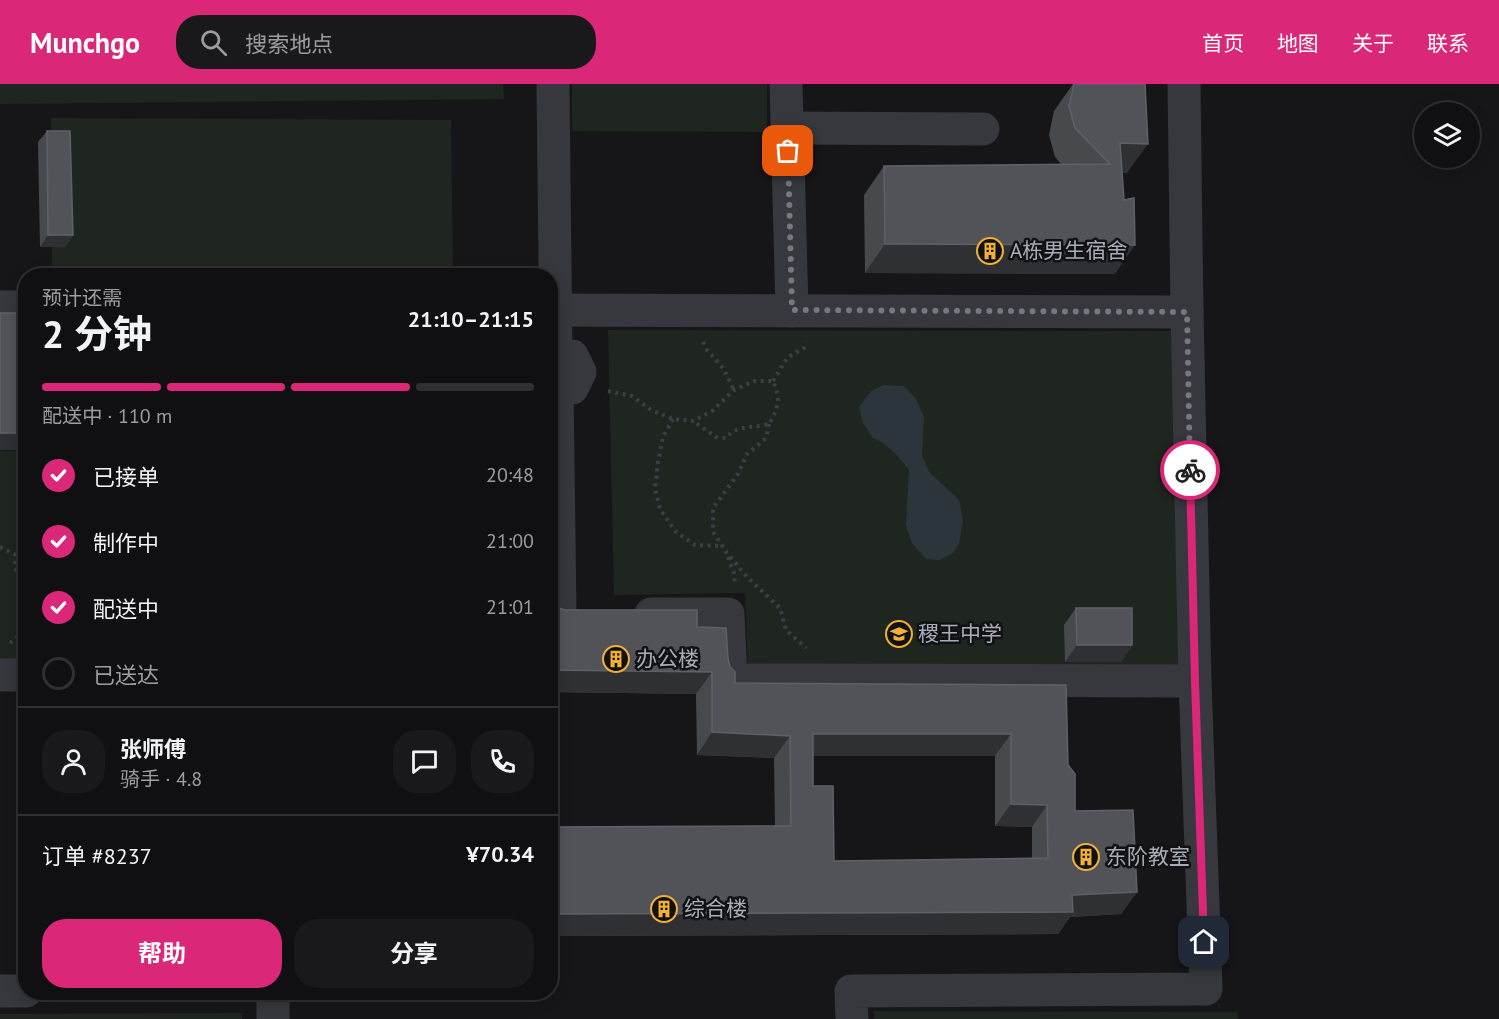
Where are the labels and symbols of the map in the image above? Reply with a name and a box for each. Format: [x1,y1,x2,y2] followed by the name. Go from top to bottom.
[762,125,813,176] pin
[975,236,1005,266] building icon: A栋男生宿舍
[1010,237,1127,264] place label: A栋男生宿舍
[1160,440,1220,500] courier
[884,619,914,649] school or university icon: 稷王中学
[918,620,1002,647] place label: 稷王中学
[601,644,631,674] building icon: 办公楼
[636,645,699,672] place label: 办公楼
[1071,842,1101,872] building icon: 东阶教室
[1106,843,1190,870] place label: 东阶教室
[649,894,679,924] building icon: 综合楼
[684,895,747,922] place label: 综合楼
[1178,916,1229,967] pin

